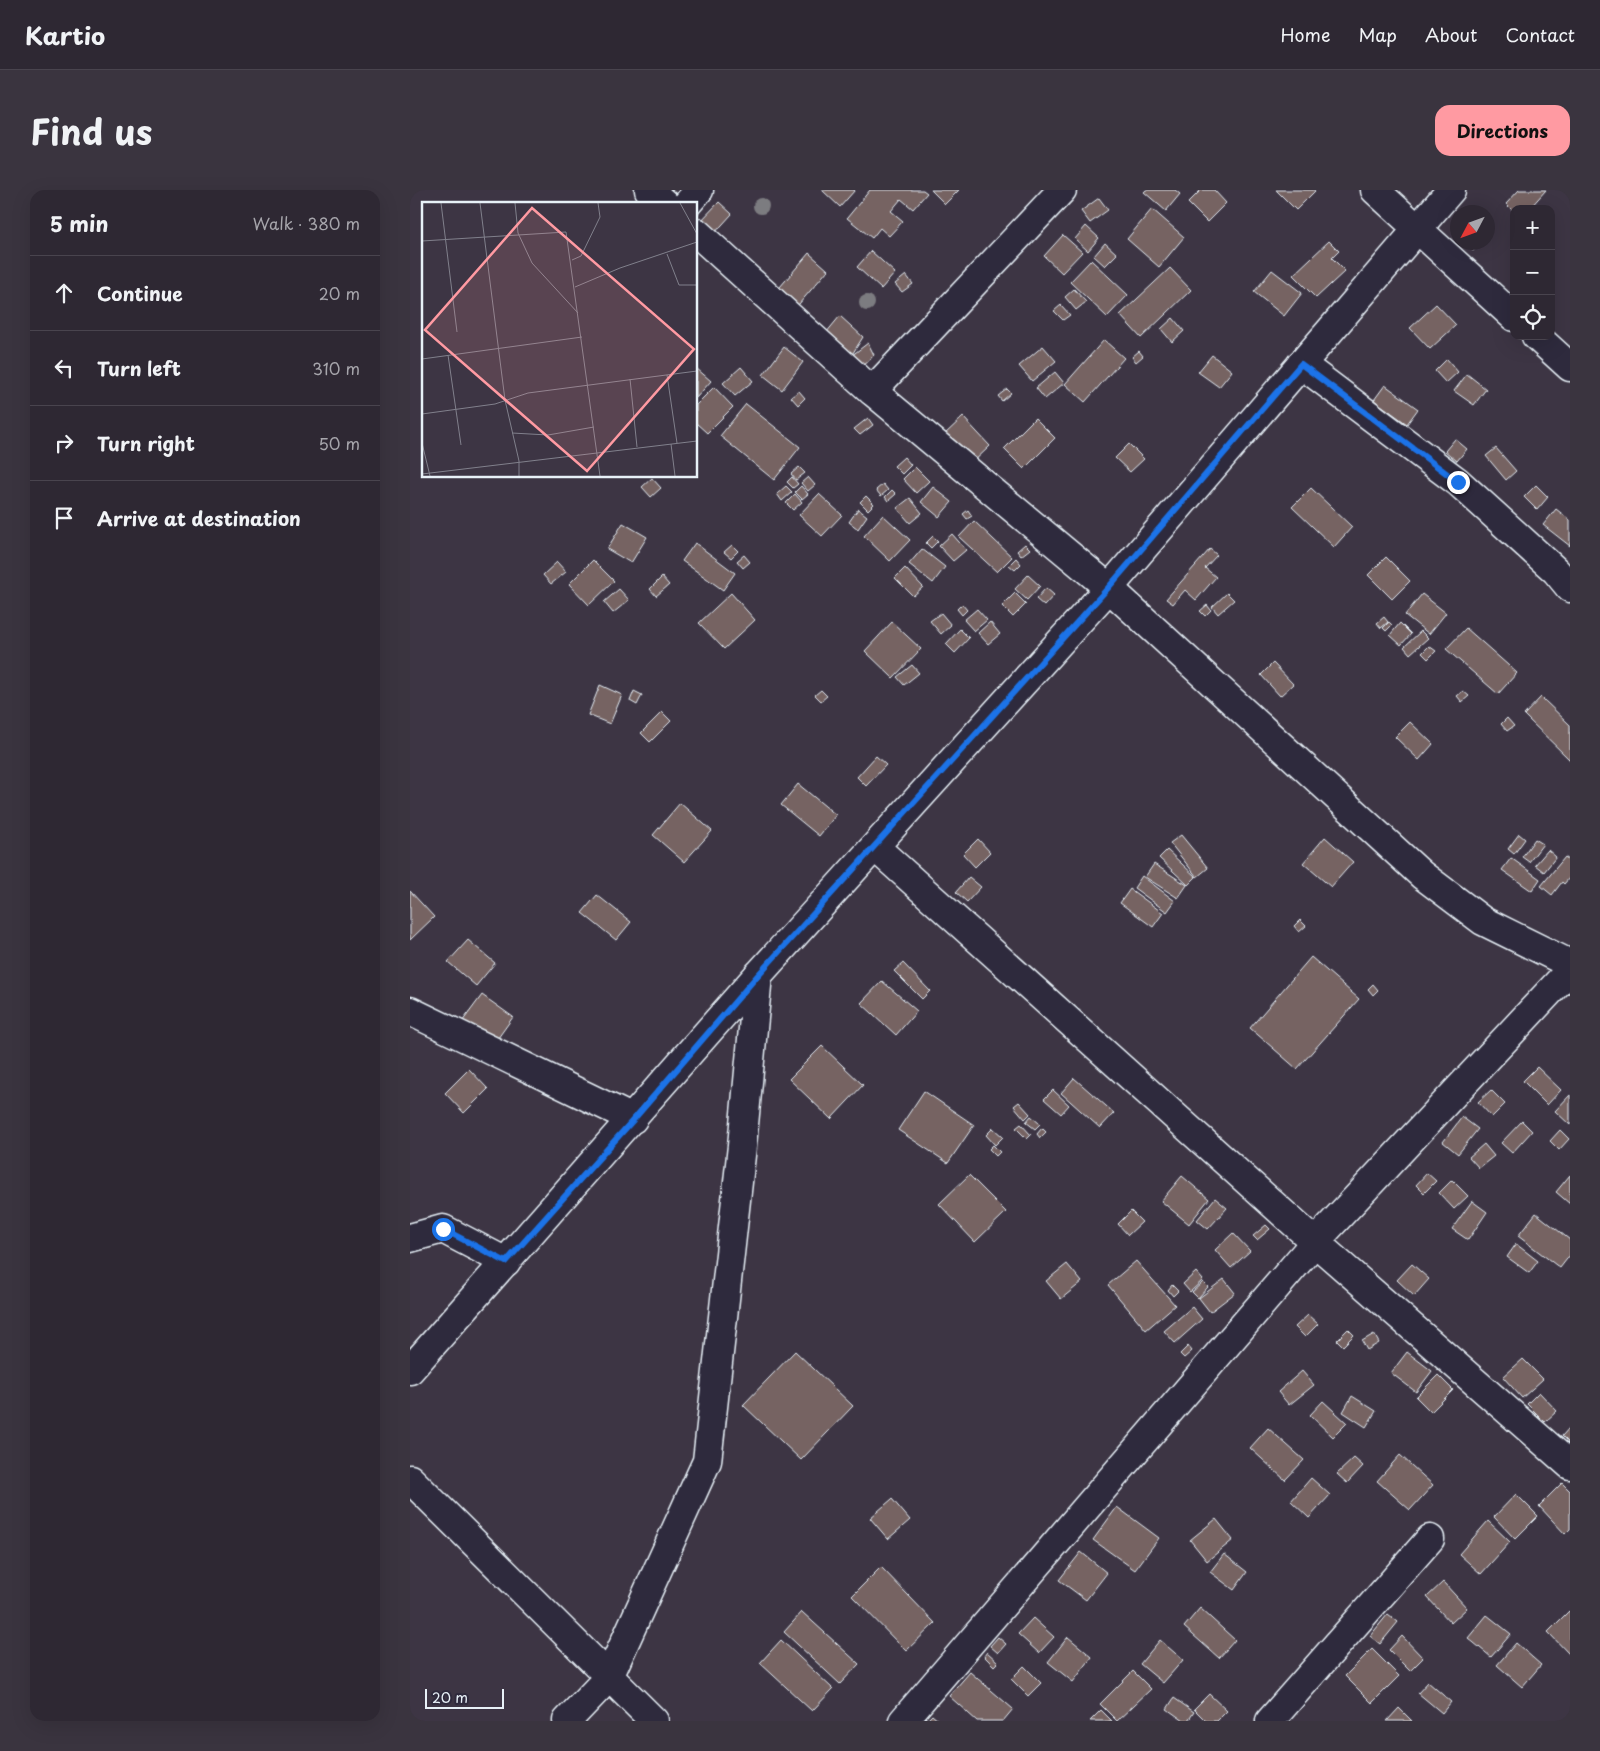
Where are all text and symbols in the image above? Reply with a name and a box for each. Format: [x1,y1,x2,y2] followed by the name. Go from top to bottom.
[25,17,105,53] text: Kartio
[1280,21,1330,48] text: Home
[1358,21,1397,48] text: Map
[1425,21,1477,48] text: About
[1505,21,1575,48] text: Contact
[30,104,152,157] text: Find us
[1435,105,1570,156] button: Directions
[422,202,698,478] inset map
[1450,205,1495,250] north arrow
[1510,205,1555,340] map controls
[1510,205,1555,250] button: +
[50,207,108,239] text: 5 min
[253,211,360,235] text: Walk · 380 m
[1510,250,1555,295] button: −
[50,279,78,307] icon: ahead
[97,279,183,307] text: Continue
[319,281,360,305] text: 20 m
[1510,295,1555,340] button: locate
[50,354,78,382] icon: left
[97,354,181,382] text: Turn left
[312,356,360,380] text: 310 m
[50,429,78,457] icon: right
[97,429,195,457] text: Turn right
[319,431,360,455] text: 50 m
[1447,471,1470,494] route end
[50,504,78,532] icon: arrive
[97,504,301,532] text: Arrive at destination
[432,1218,455,1241] route start
[425,1686,504,1709] scale bar
[432,1687,468,1708] text: 20 m

